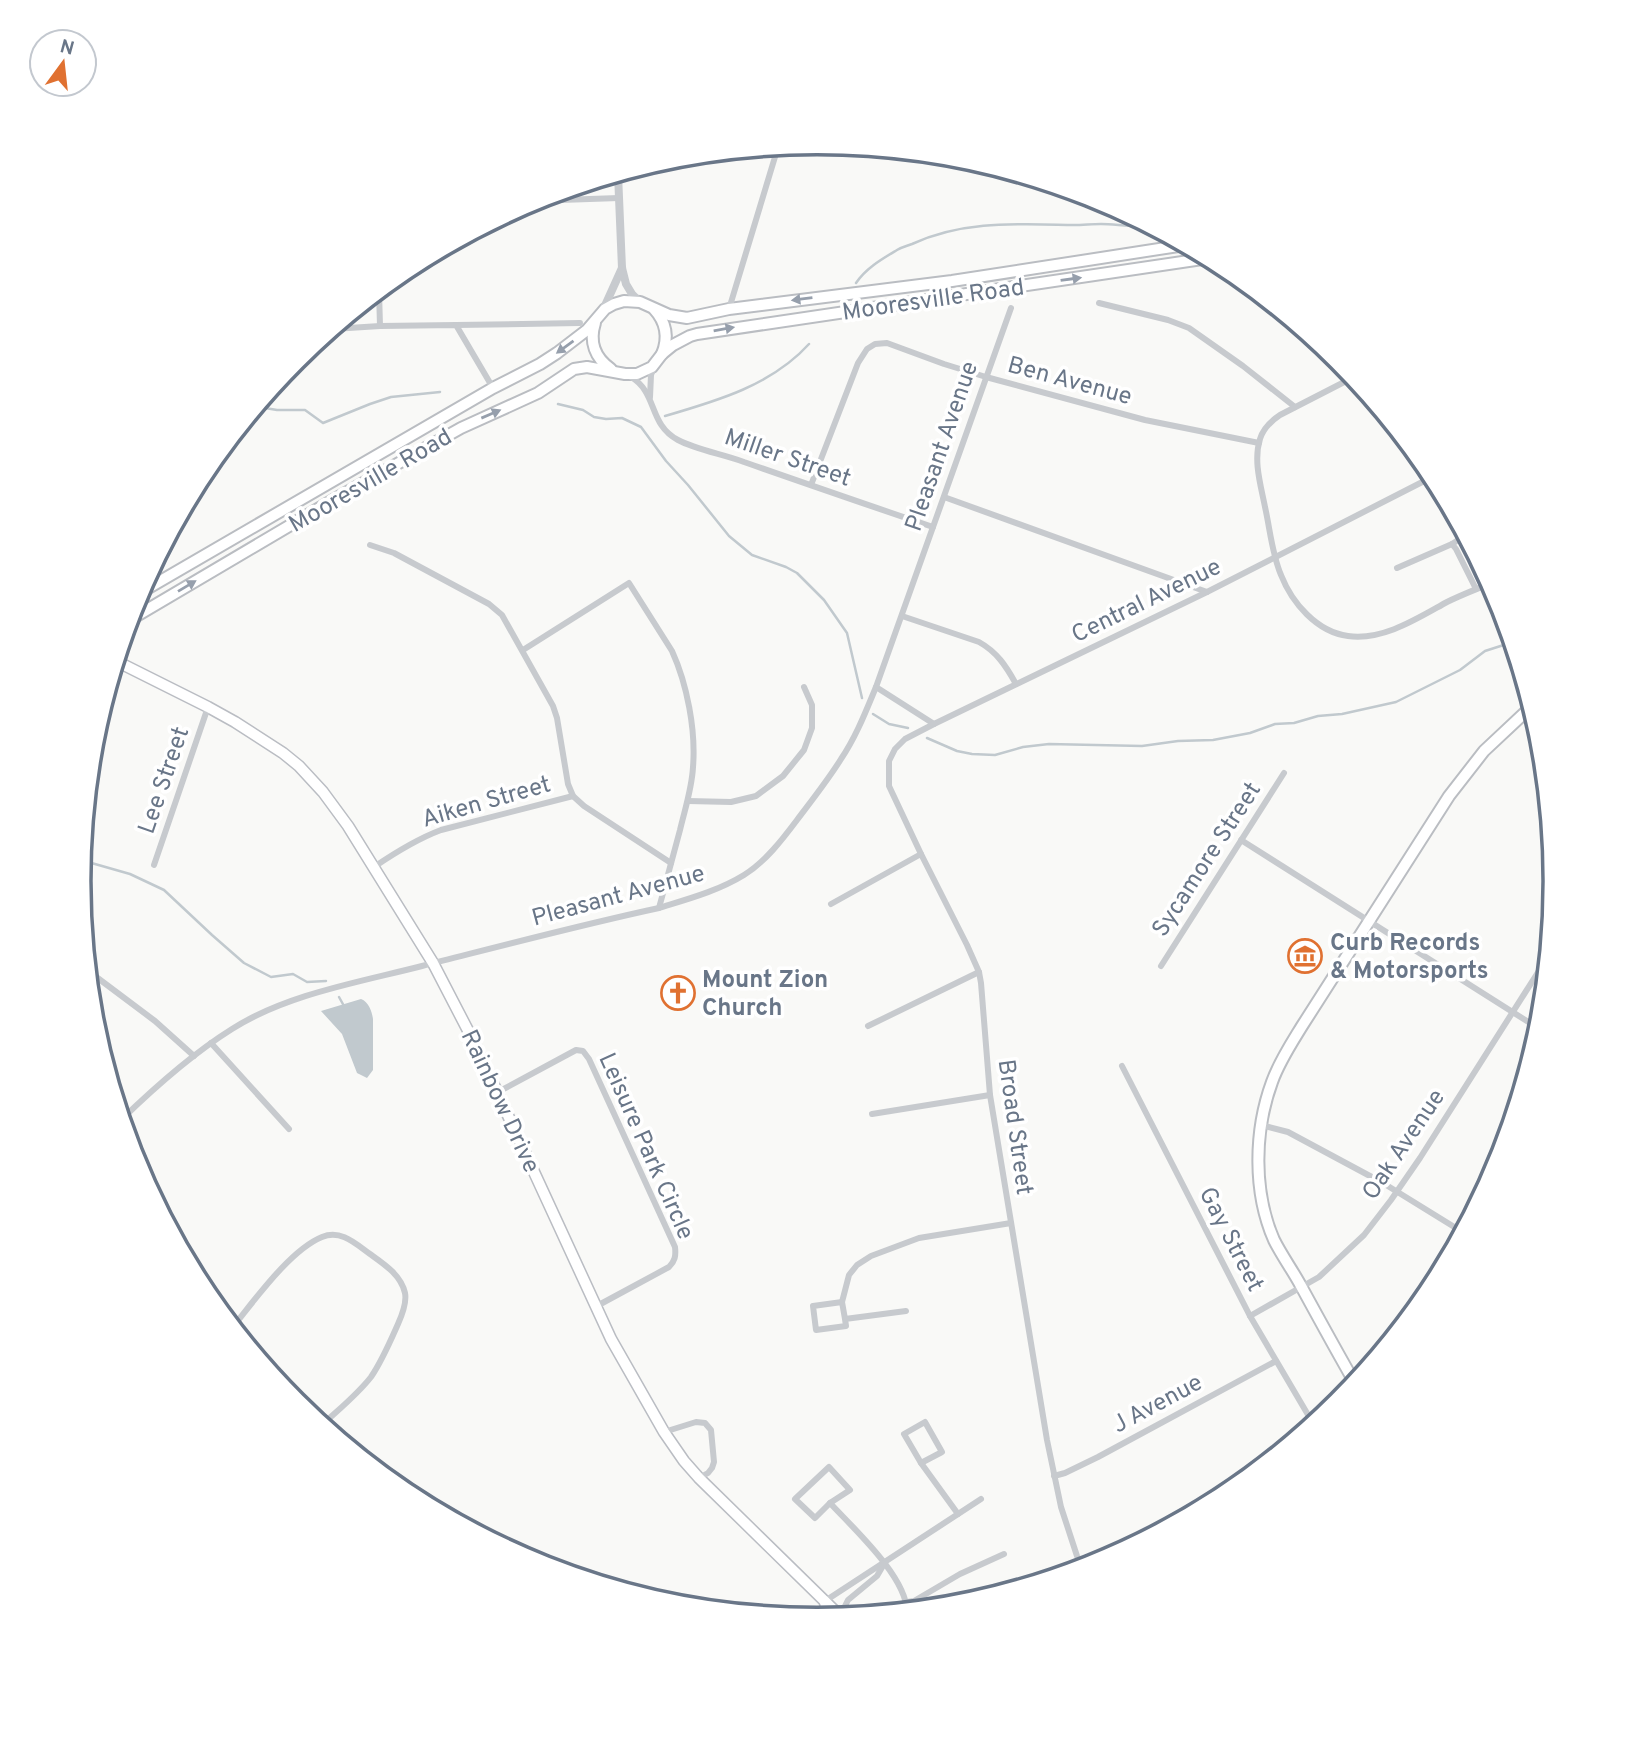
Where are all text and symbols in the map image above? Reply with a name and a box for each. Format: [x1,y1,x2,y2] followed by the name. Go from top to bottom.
[28,28,98,98] north arrow
[57,35,77,62] text: N
[840,273,1026,329] street label: Mooresville Road
[1060,273,1082,284] one-way arrow
[791,294,813,305] one-way arrow
[713,323,735,334] one-way arrow
[556,340,574,354] one-way arrow
[1004,351,1135,413] street label: Ben Avenue
[900,358,986,536] street label: Pleasant Avenue
[481,408,502,419] one-way arrow
[284,423,458,541] street label: Mooresville Road
[720,423,855,495] street label: Miller Street
[1067,553,1227,651] street label: Central Avenue
[177,580,196,593] one-way arrow
[133,723,197,838] street label: Lee Street
[419,770,555,836] street label: Aiken Street
[1146,777,1269,943] street label: Sycamore Street
[529,859,708,934] street label: Pleasant Avenue
[1330,929,1489,987] place label: Curb Records & Motorsports
[1286,937,1324,975] museum icon: Curb Records & Motorsports
[702,966,828,1024] place label: Mount Zion Church
[659,974,697,1012] church icon: Mount Zion Church
[453,1025,545,1178] street label: Rainbow Drive
[591,1049,700,1245] street label: Leisure Park Circle
[990,1058,1038,1197] street label: Broad Street
[1357,1084,1453,1206] street label: Oak Avenue
[1191,1183,1269,1297] street label: Gay Street
[1108,1369,1208,1441] street label: J Avenue

